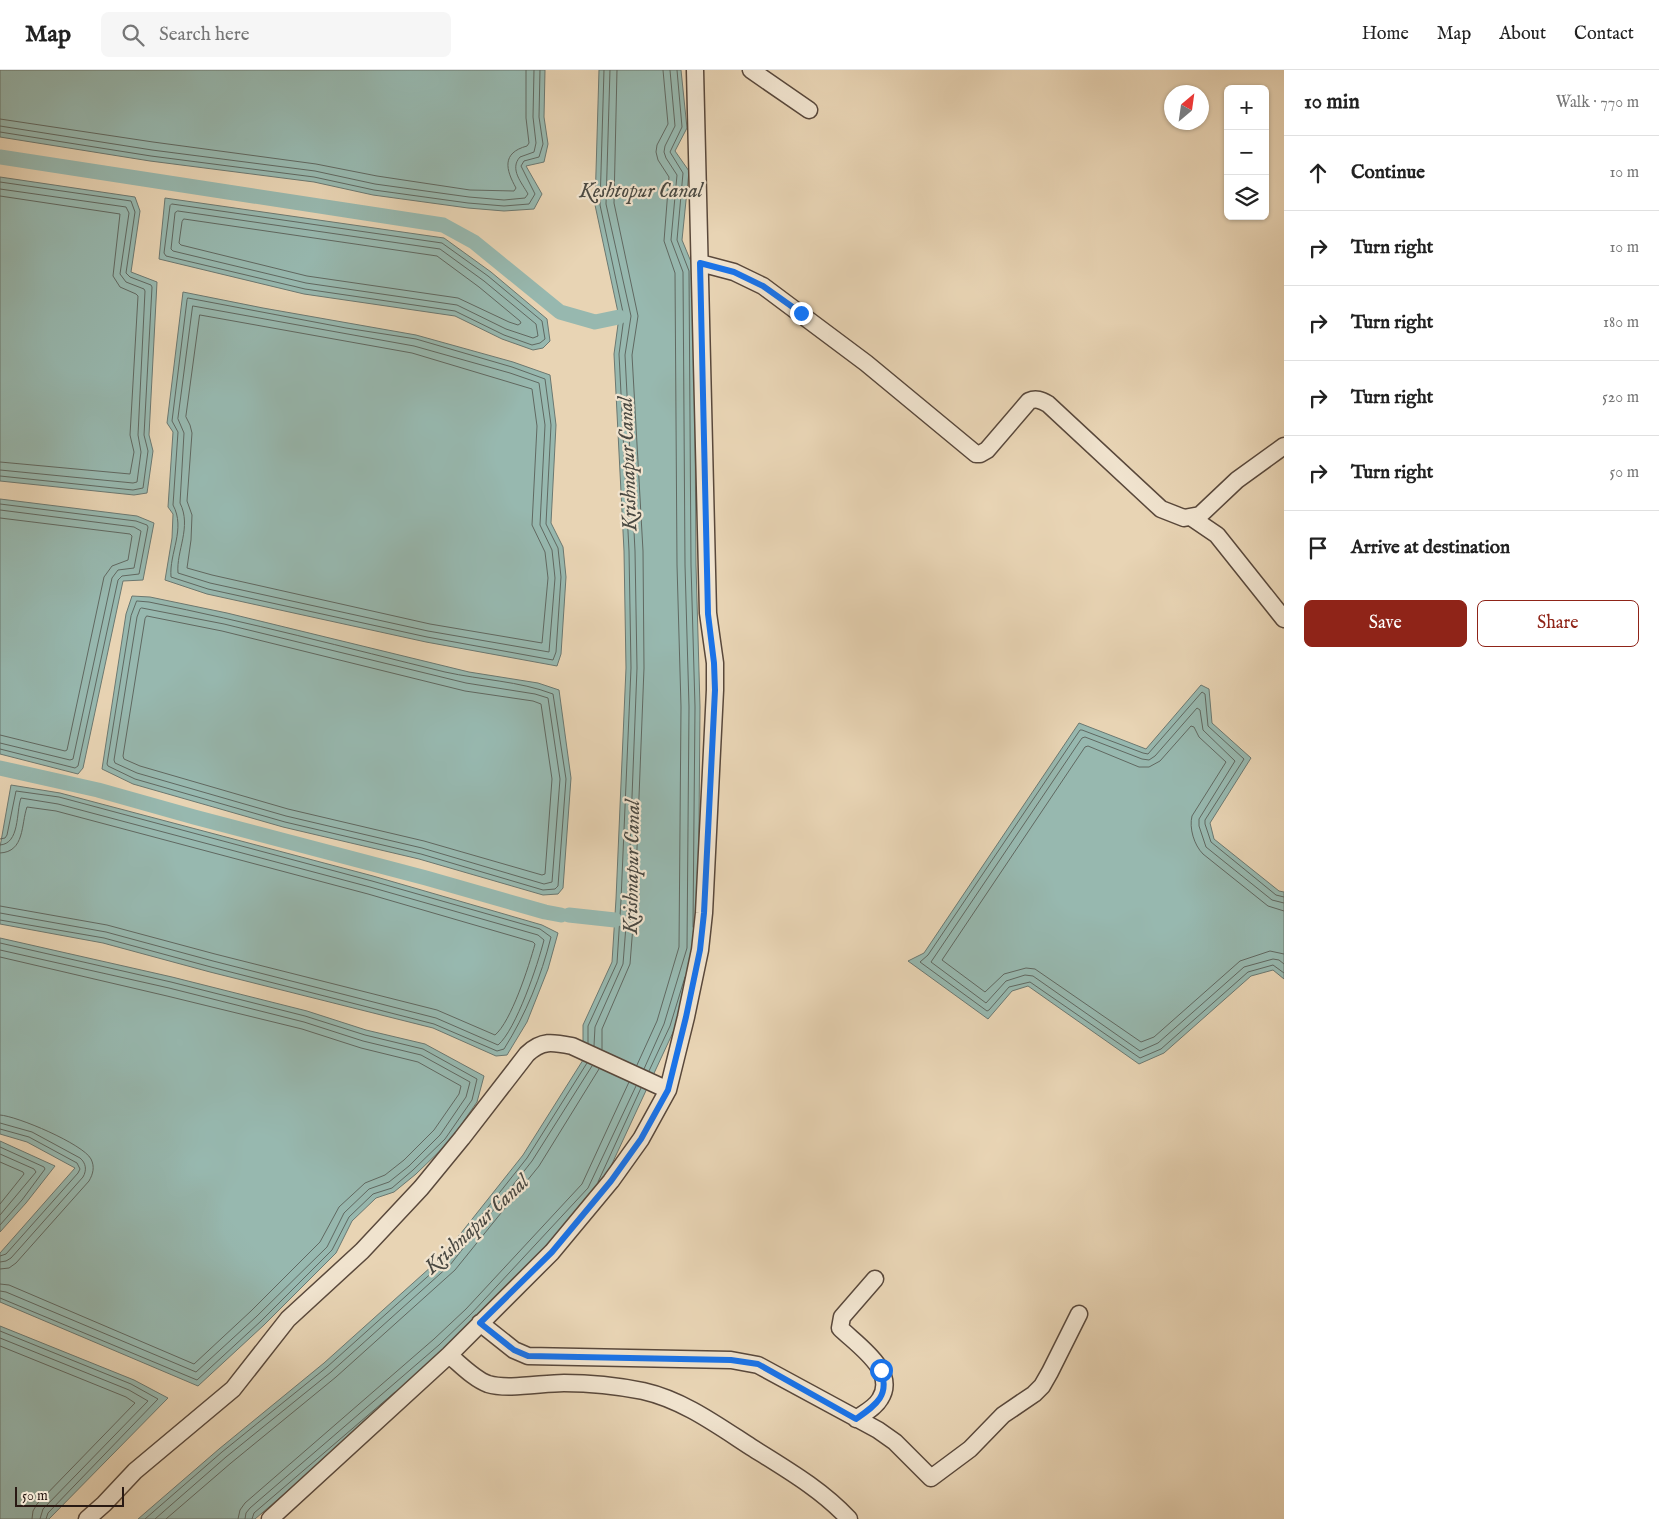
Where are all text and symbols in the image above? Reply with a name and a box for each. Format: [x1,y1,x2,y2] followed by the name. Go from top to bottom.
[101,12,451,57] search box
[25,19,71,50] text: Map
[119,21,147,49] icon: search
[159,23,250,47] text: Search here
[1362,23,1409,46] text: Home
[1437,23,1471,46] text: Map
[1499,23,1546,46] text: About
[1574,23,1634,46] text: Contact
[1164,85,1209,130] north arrow
[1224,85,1269,220] map controls
[1224,85,1269,130] button: +
[1304,89,1360,116] text: 10 min
[1556,93,1639,113] text: Walk · 770 m
[1224,130,1269,175] button: −
[1304,159,1332,187] icon: ahead
[1351,161,1425,185] text: Continue
[1609,163,1639,183] text: 10 m
[1224,175,1269,220] button: layers
[578,178,705,205] water label: Keshtopur Canal
[1304,234,1332,262] icon: right
[1351,236,1433,260] text: Turn right
[1609,238,1639,258] text: 10 m
[790,302,813,325] route end
[1304,309,1332,337] icon: right
[1351,311,1433,335] text: Turn right
[1603,313,1639,333] text: 180 m
[1304,384,1332,412] icon: right
[1351,386,1433,410] text: Turn right
[1602,388,1639,408] text: 520 m
[613,394,644,532] water label: Krishnapur Canal
[1304,459,1332,487] icon: right
[1351,461,1433,485] text: Turn right
[1610,463,1639,483] text: 50 m
[1304,534,1332,562] icon: arrive
[1351,536,1510,560] text: Arrive at destination
[1304,600,1467,647] button: Save
[1477,600,1639,647] button: Share
[618,798,647,935] water label: Krishnapur Canal
[418,1168,537,1281] water label: Krishnapur Canal
[870,1359,893,1382] route start
[15,1484,124,1507] scale bar
[22,1487,48,1505] text: 50 m

